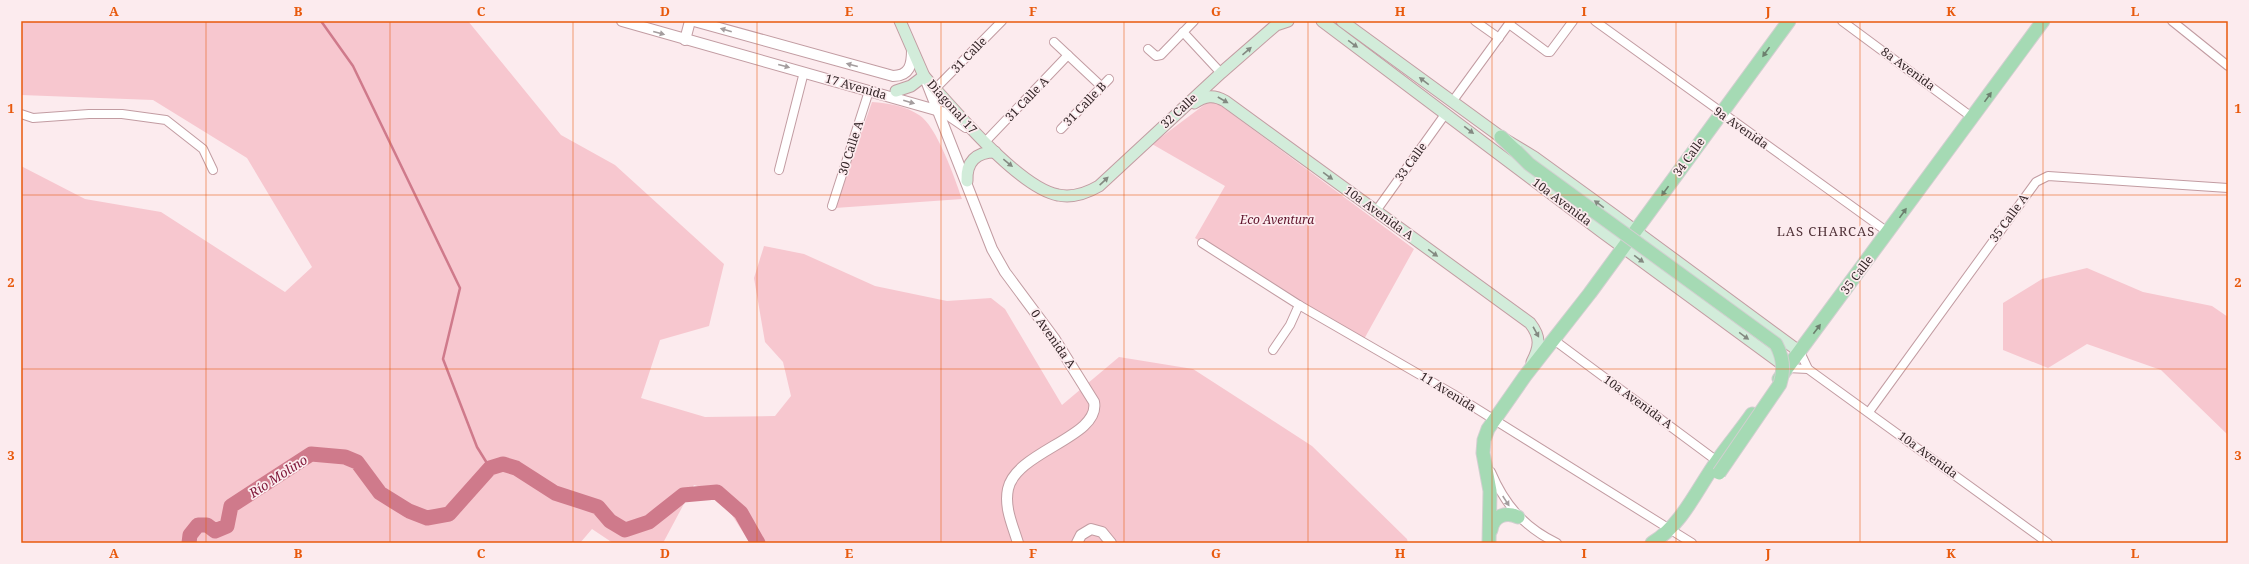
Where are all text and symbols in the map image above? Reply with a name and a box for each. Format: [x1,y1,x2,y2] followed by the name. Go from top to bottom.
[109,2,119,20] text: A
[294,2,303,20] text: B
[477,2,486,20] text: C
[660,2,670,20] text: D
[845,2,854,20] text: E
[1029,2,1037,20] text: F
[1211,2,1221,20] text: G
[1395,2,1406,20] text: H
[1581,2,1587,20] text: I
[1764,2,1771,20] text: J
[1946,2,1956,20] text: K
[2131,2,2140,20] text: L
[720,27,732,33] one-way arrow
[653,30,665,36] one-way arrow
[947,33,990,77] street label: 31 Calle
[1348,40,1359,48] one-way arrow
[1878,43,1939,94] street label: 8a Avenida
[1241,46,1252,55] one-way arrow
[1762,47,1771,58] one-way arrow
[845,62,857,68] one-way arrow
[778,64,791,70] one-way arrow
[823,70,889,103] street label: 17 Avenida
[1001,72,1053,125] street label: 31 Calle A
[923,76,981,138] street label: Diagonal 17
[1419,77,1430,85] one-way arrow
[1059,78,1110,130] street label: 31 Calle B
[1157,89,1201,132] street label: 32 Calle
[1984,92,1992,102] one-way arrow
[1217,97,1229,104] one-way arrow
[7,99,15,117] text: 1
[904,99,916,105] one-way arrow
[2234,99,2242,117] text: 1
[1710,102,1772,153] street label: 9a Avenida
[834,118,867,177] street label: 30 Calle A
[1463,126,1474,134] one-way arrow
[1669,134,1709,180] street label: 34 Calle
[1391,139,1431,185] street label: 33 Calle
[1003,159,1014,168] one-way arrow
[1323,172,1334,180] one-way arrow
[1529,174,1596,230] street label: 10a Avenida
[1099,176,1109,186] one-way arrow
[1341,182,1418,244] street label: 10a Avenida A
[1661,186,1669,196] one-way arrow
[1985,190,2032,245] street label: 35 Calle A
[1594,200,1605,208] one-way arrow
[1899,208,1907,218] one-way arrow
[1239,211,1314,228] park label: Eco Aventura
[1777,222,1875,240] district label: LAS CHARCAS
[1428,249,1439,257] one-way arrow
[1836,252,1877,298] street label: 35 Calle
[1634,255,1645,264] one-way arrow
[7,273,15,291] text: 2
[2234,273,2242,291] text: 2
[1027,306,1080,372] street label: 0 Avenida A
[1813,323,1821,334] one-way arrow
[1532,326,1539,338] one-way arrow
[1739,332,1749,340] one-way arrow
[1417,368,1480,416] street label: 11 Avenida
[1600,371,1677,433] street label: 10a Avenida A
[1895,427,1962,482] street label: 10a Avenida
[7,446,15,464] text: 3
[2234,446,2242,464] text: 3
[244,450,311,502] water label: Río Molino
[1502,496,1510,506] one-way arrow
[109,544,119,562] text: A
[294,544,303,562] text: B
[477,544,486,562] text: C
[660,544,670,562] text: D
[845,544,854,562] text: E
[1029,544,1037,562] text: F
[1211,544,1221,562] text: G
[1395,544,1406,562] text: H
[1581,544,1587,562] text: I
[1764,544,1771,562] text: J
[1946,544,1956,562] text: K
[2131,544,2140,562] text: L

